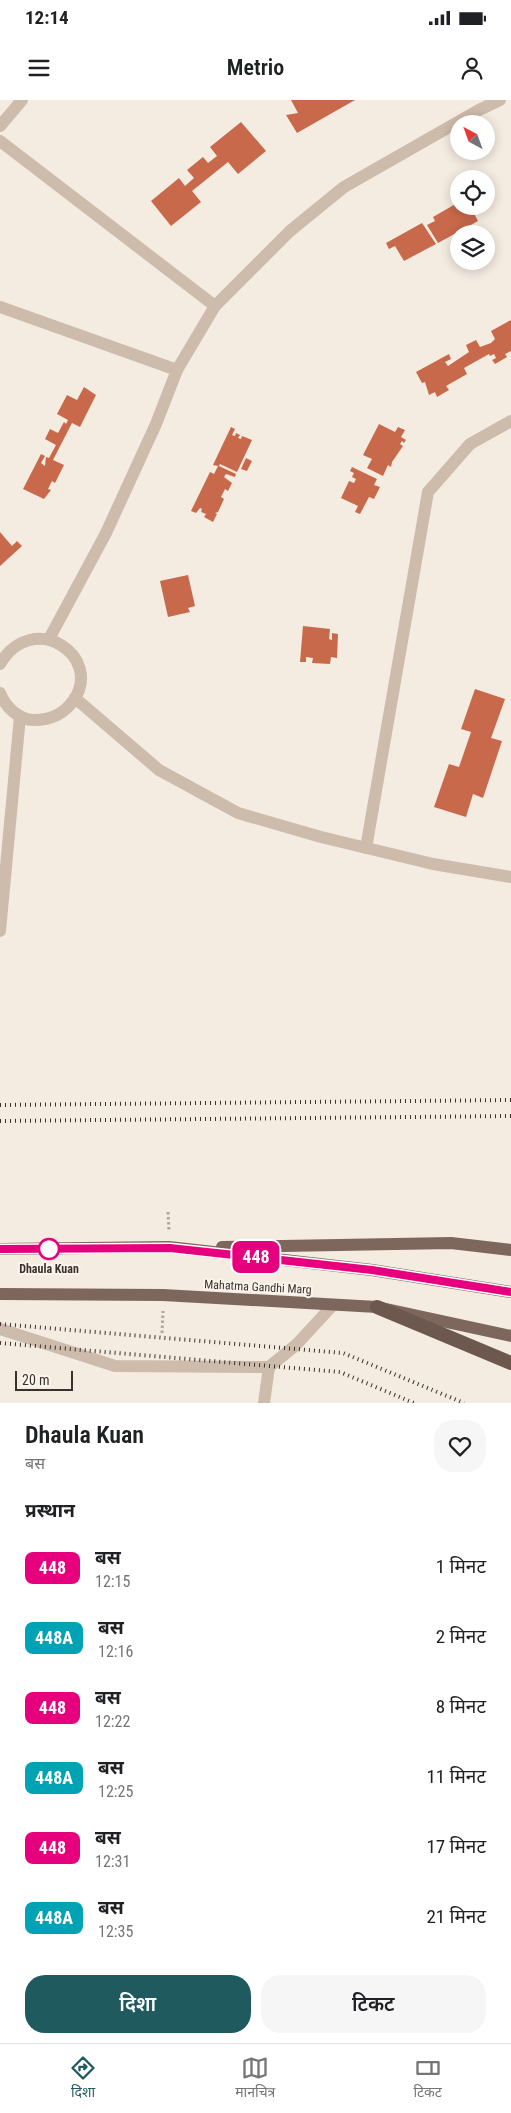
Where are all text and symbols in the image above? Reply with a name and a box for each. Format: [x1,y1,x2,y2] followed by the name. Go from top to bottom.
[25,6,69,29] text: 12:14
[25,54,53,82] icon: menu
[458,54,486,82] icon: person
[227,55,284,80] text: Metrio
[450,115,495,160] north arrow
[450,115,495,270] map controls
[450,170,495,215] button: locate
[450,225,495,270] button: layers
[38,1238,60,1260] marker: Dhaula Kuan
[227,1241,285,1273] line badge: 448
[242,1246,270,1267] text: 448
[19,1262,79,1276] place label: Dhaula Kuan
[204,1277,312,1297] street label: Mahatma Gandhi Marg
[15,1368,72,1391] scale bar
[22,1372,50,1388] text: 20 m
[434,1420,486,1472] button: heart
[25,1421,144,1449] text: Dhaula Kuan
[25,1454,45,1473] text: बस
[25,1499,75,1522] text: प्रस्थान
[95,1546,121,1569] text: बस
[436,1555,486,1578] text: 1 मिनट
[39,1557,66,1578] text: 448
[95,1572,130,1591] text: 12:15
[98,1616,124,1639] text: बस
[436,1625,486,1648] text: 2 मिनट
[35,1627,73,1648] text: 448A
[98,1642,133,1661] text: 12:16
[95,1686,121,1709] text: बस
[436,1695,486,1718] text: 8 मिनट
[39,1697,66,1718] text: 448
[95,1712,130,1731] text: 12:22
[98,1756,124,1779] text: बस
[426,1765,486,1788] text: 11 मिनट
[35,1767,73,1788] text: 448A
[98,1782,133,1801] text: 12:25
[95,1826,121,1849] text: बस
[426,1835,486,1858] text: 17 मिनट
[39,1837,66,1858] text: 448
[95,1852,130,1871] text: 12:31
[98,1896,124,1919] text: बस
[426,1905,486,1928] text: 21 मिनट
[35,1907,73,1928] text: 448A
[98,1922,133,1941] text: 12:35
[25,1975,251,2033] button: दिशा
[261,1975,486,2033] button: टिकट
[69,2054,97,2103] tab: दिशा
[235,2054,275,2103] tab: मानचित्र
[413,2054,442,2103] tab: टिकट

